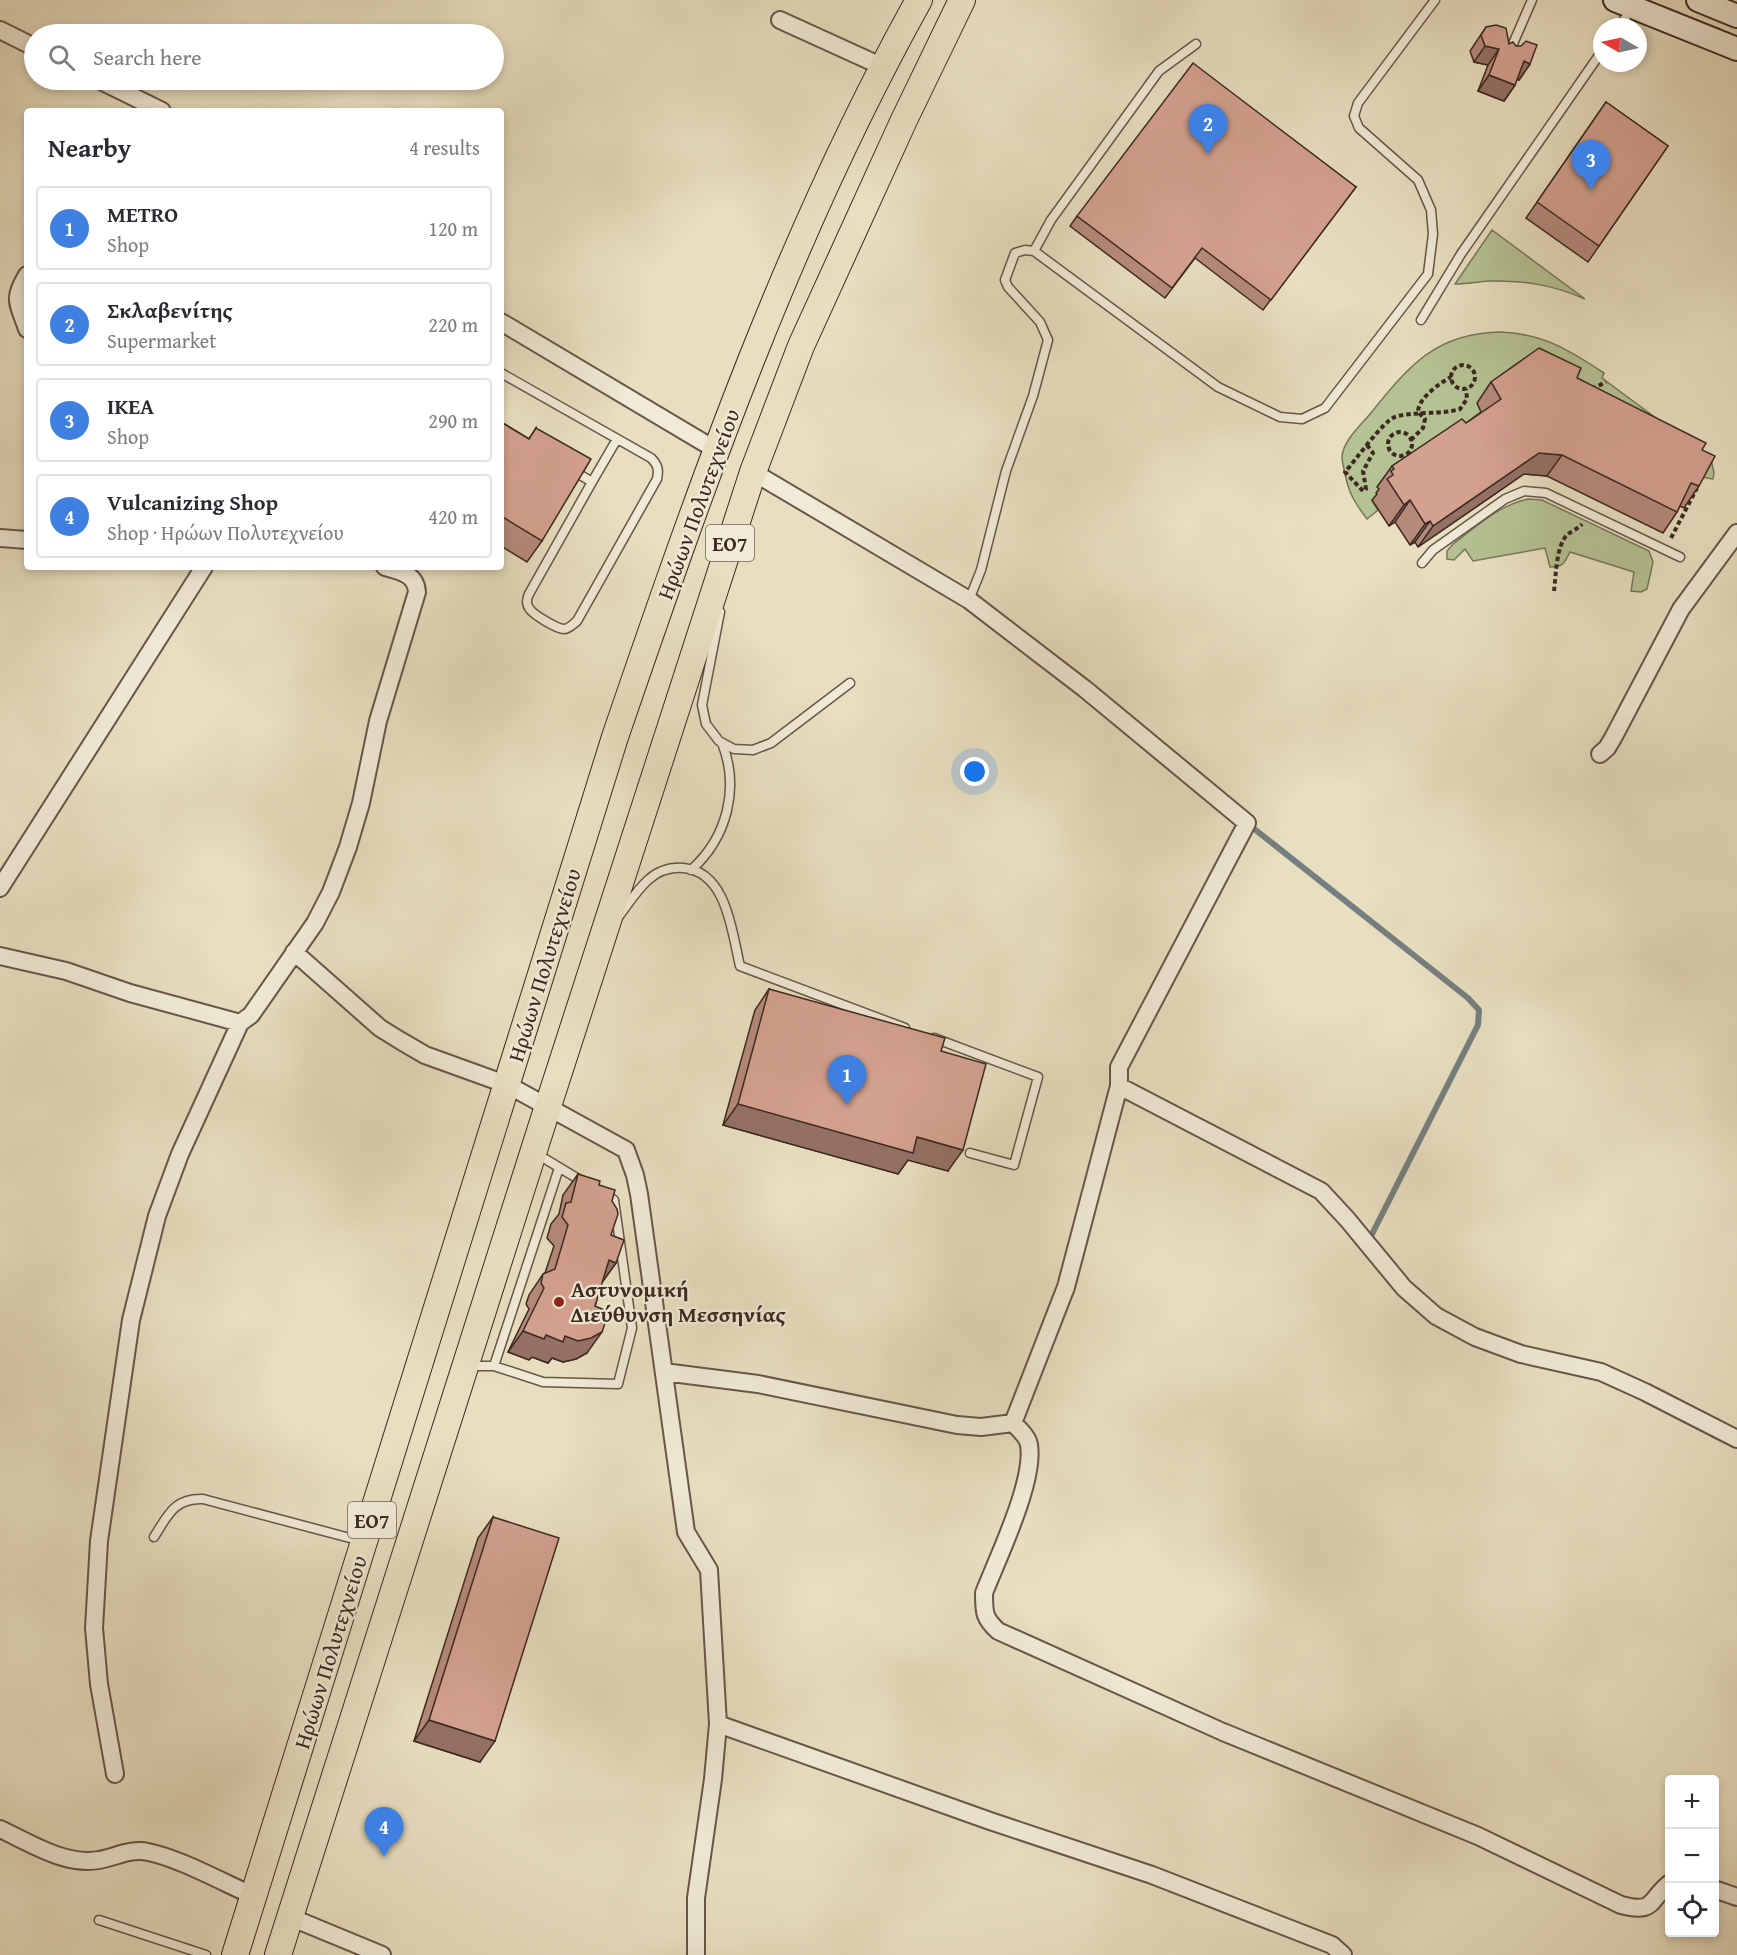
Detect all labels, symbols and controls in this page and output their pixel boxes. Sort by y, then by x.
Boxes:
north arrow [1593,18,1647,72]
search box [24,24,504,90]
icon: search [45,41,78,74]
text: Search here [93,41,202,73]
pin: 2 [1188,104,1228,154]
text: Nearby [48,128,131,167]
text: 4 results [409,133,480,162]
pin: 3 [1572,140,1610,190]
text: METRO [107,198,178,230]
text: 1 [64,214,75,243]
text: 120 m [428,214,478,243]
text: Shop [107,230,149,259]
text: Σκλαβενίτης [107,294,233,326]
text: 2 [64,310,75,339]
text: 220 m [428,310,478,339]
text: Supermarket [107,326,216,355]
text: IKEA [107,390,154,422]
street label: Ηρώων Πολυτεχνείου [649,404,747,604]
text: 3 [64,406,75,435]
text: 290 m [428,406,478,435]
text: Shop [107,422,149,451]
text: Vulcanizing Shop [107,486,278,518]
text: 4 [64,502,75,531]
text: 420 m [428,502,478,531]
text: Shop · Ηρώων Πολυτεχνείου [107,518,344,547]
road number: ΕΟ7 [706,525,754,561]
your location [960,757,989,786]
street label: Ηρώων Πολυτεχνείου [499,864,589,1066]
pin: 1 [828,1056,866,1105]
place label: Αστυνομική Διεύθυνση Μεσσηνίας [570,1273,787,1330]
marker: Αστυνομική Διεύθυνση Μεσσηνίας [552,1295,566,1309]
road number: ΕΟ7 [348,1502,396,1538]
street label: Ηρώων Πολυτεχνείου [285,1551,375,1753]
map controls [1665,1775,1719,1937]
button: + [1665,1775,1719,1829]
pin: 4 [364,1808,404,1857]
button: − [1665,1829,1719,1883]
button: locate [1665,1883,1719,1937]

